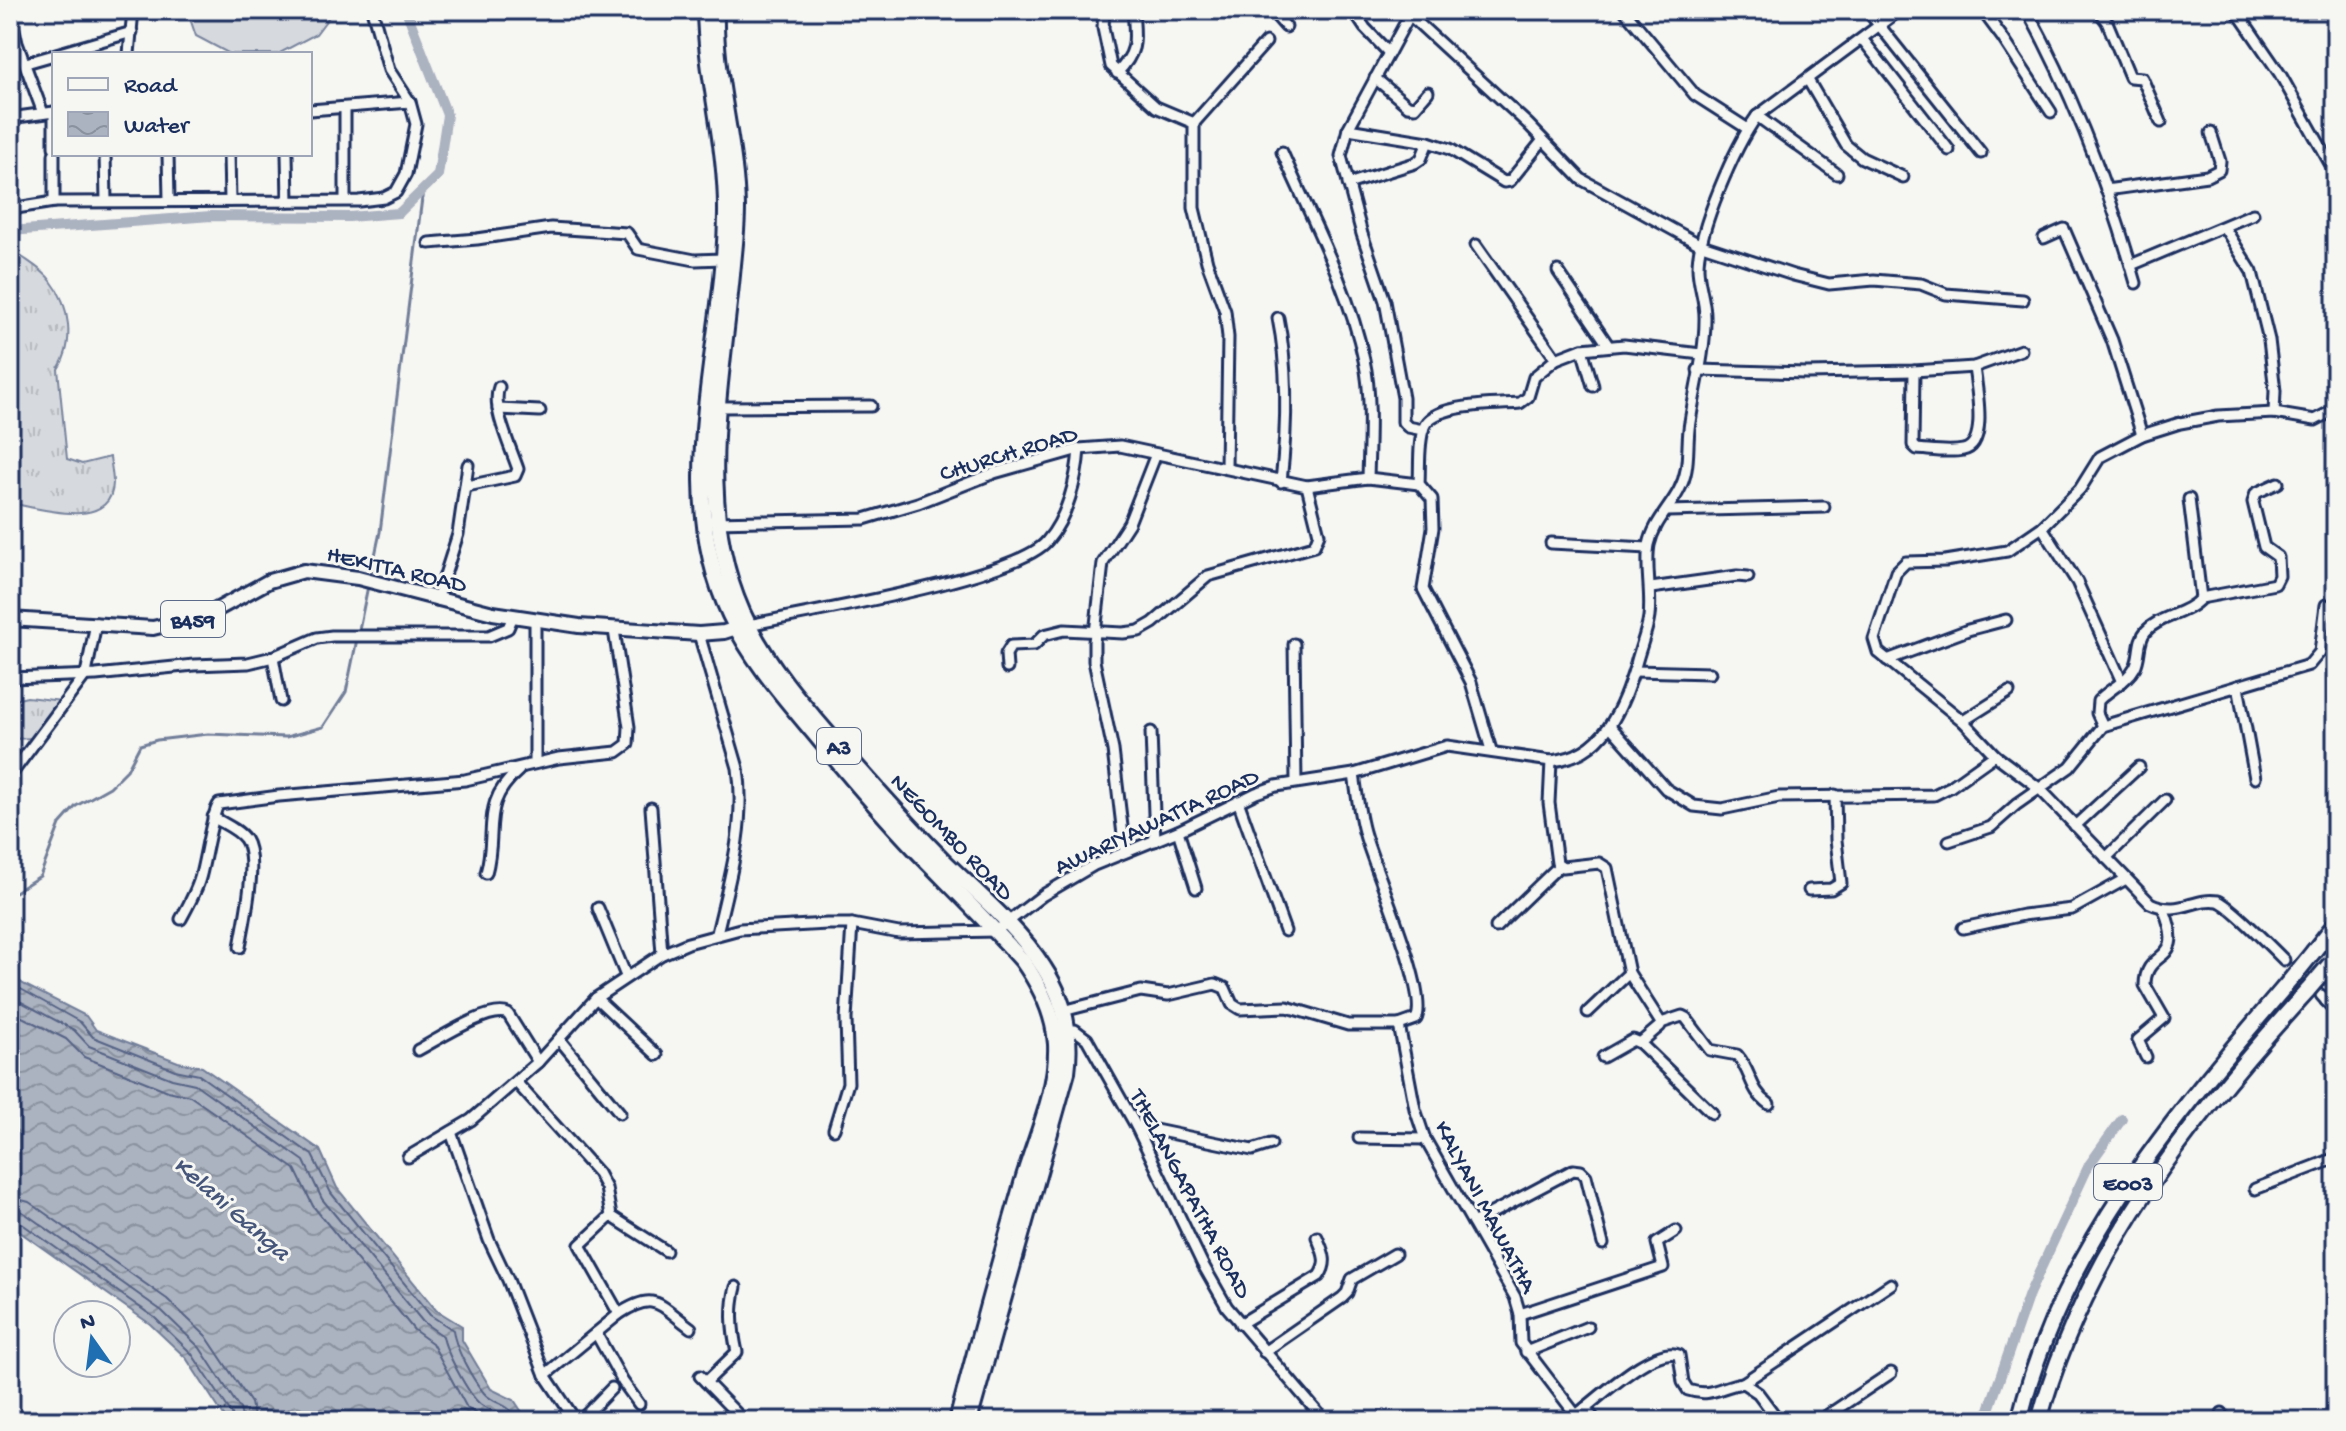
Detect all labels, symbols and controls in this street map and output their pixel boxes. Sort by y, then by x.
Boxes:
legend [52,52,312,156]
text: Road [124,73,178,102]
text: Water [124,113,191,142]
street label: CHURCH ROAD [937,421,1082,490]
street label: HEKITTA ROAD [323,541,469,602]
road number: B459 [161,601,225,637]
road number: A3 [817,728,861,764]
street label: AWARIYAWATTA ROAD [1051,763,1265,883]
street label: NEGOMBO ROAD [882,769,1019,908]
street label: THELANGAPATHA ROAD [1121,1083,1257,1305]
street label: KALYANI MAWATHA [1426,1117,1542,1300]
water label: Kelani Ganga [165,1151,296,1271]
road number: E003 [2094,1164,2162,1200]
north arrow [52,1299,132,1379]
text: N [78,1309,98,1338]

